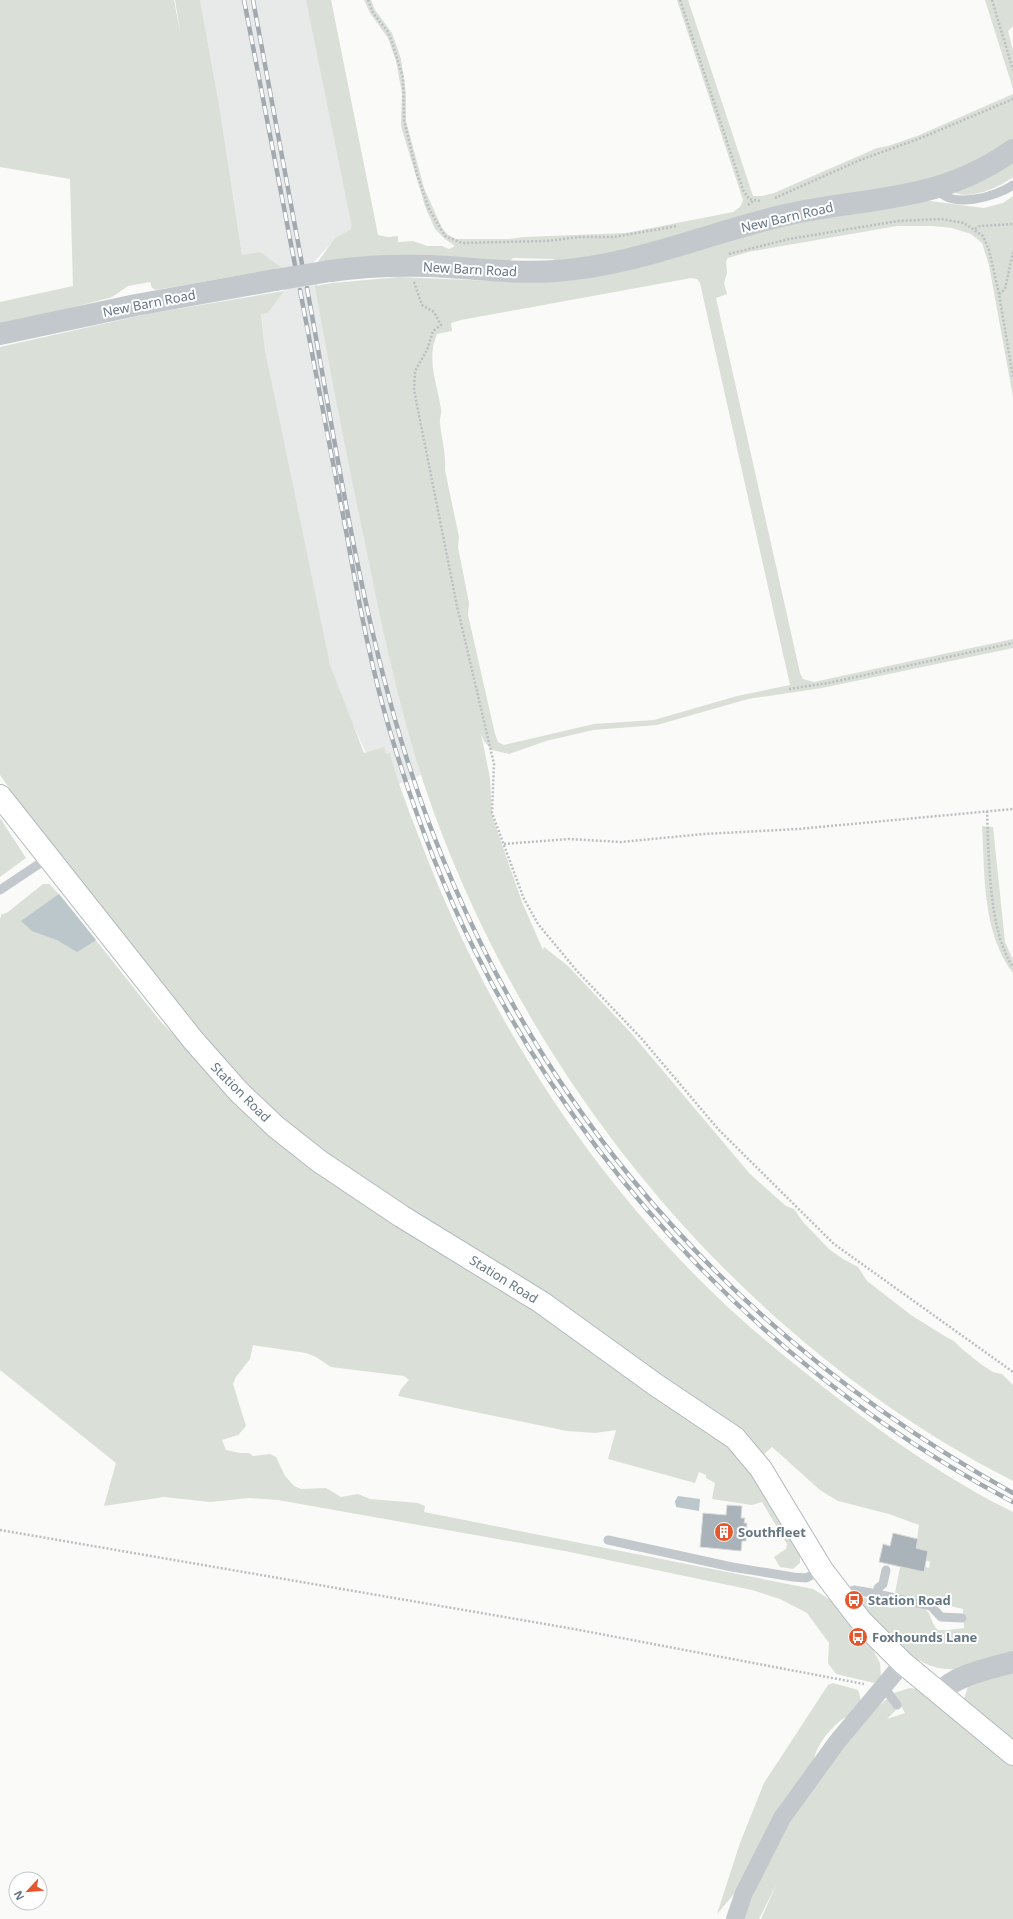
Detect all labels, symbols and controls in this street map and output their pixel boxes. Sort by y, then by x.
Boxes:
street label: New Barn Road [739,198,835,236]
street label: New Barn Road [422,258,518,280]
street label: New Barn Road [101,285,197,321]
street label: Station Road [207,1058,275,1126]
street label: Station Road [466,1251,542,1307]
building icon: Southfleet [713,1521,735,1543]
place label: Southfleet [738,1523,806,1541]
bus stop icon: Station Road [843,1589,865,1611]
place label: Station Road [868,1591,951,1609]
bus stop icon: Foxhounds Lane [847,1626,869,1648]
place label: Foxhounds Lane [872,1628,978,1646]
north arrow [8,1871,48,1911]
text: N [10,1888,27,1903]

